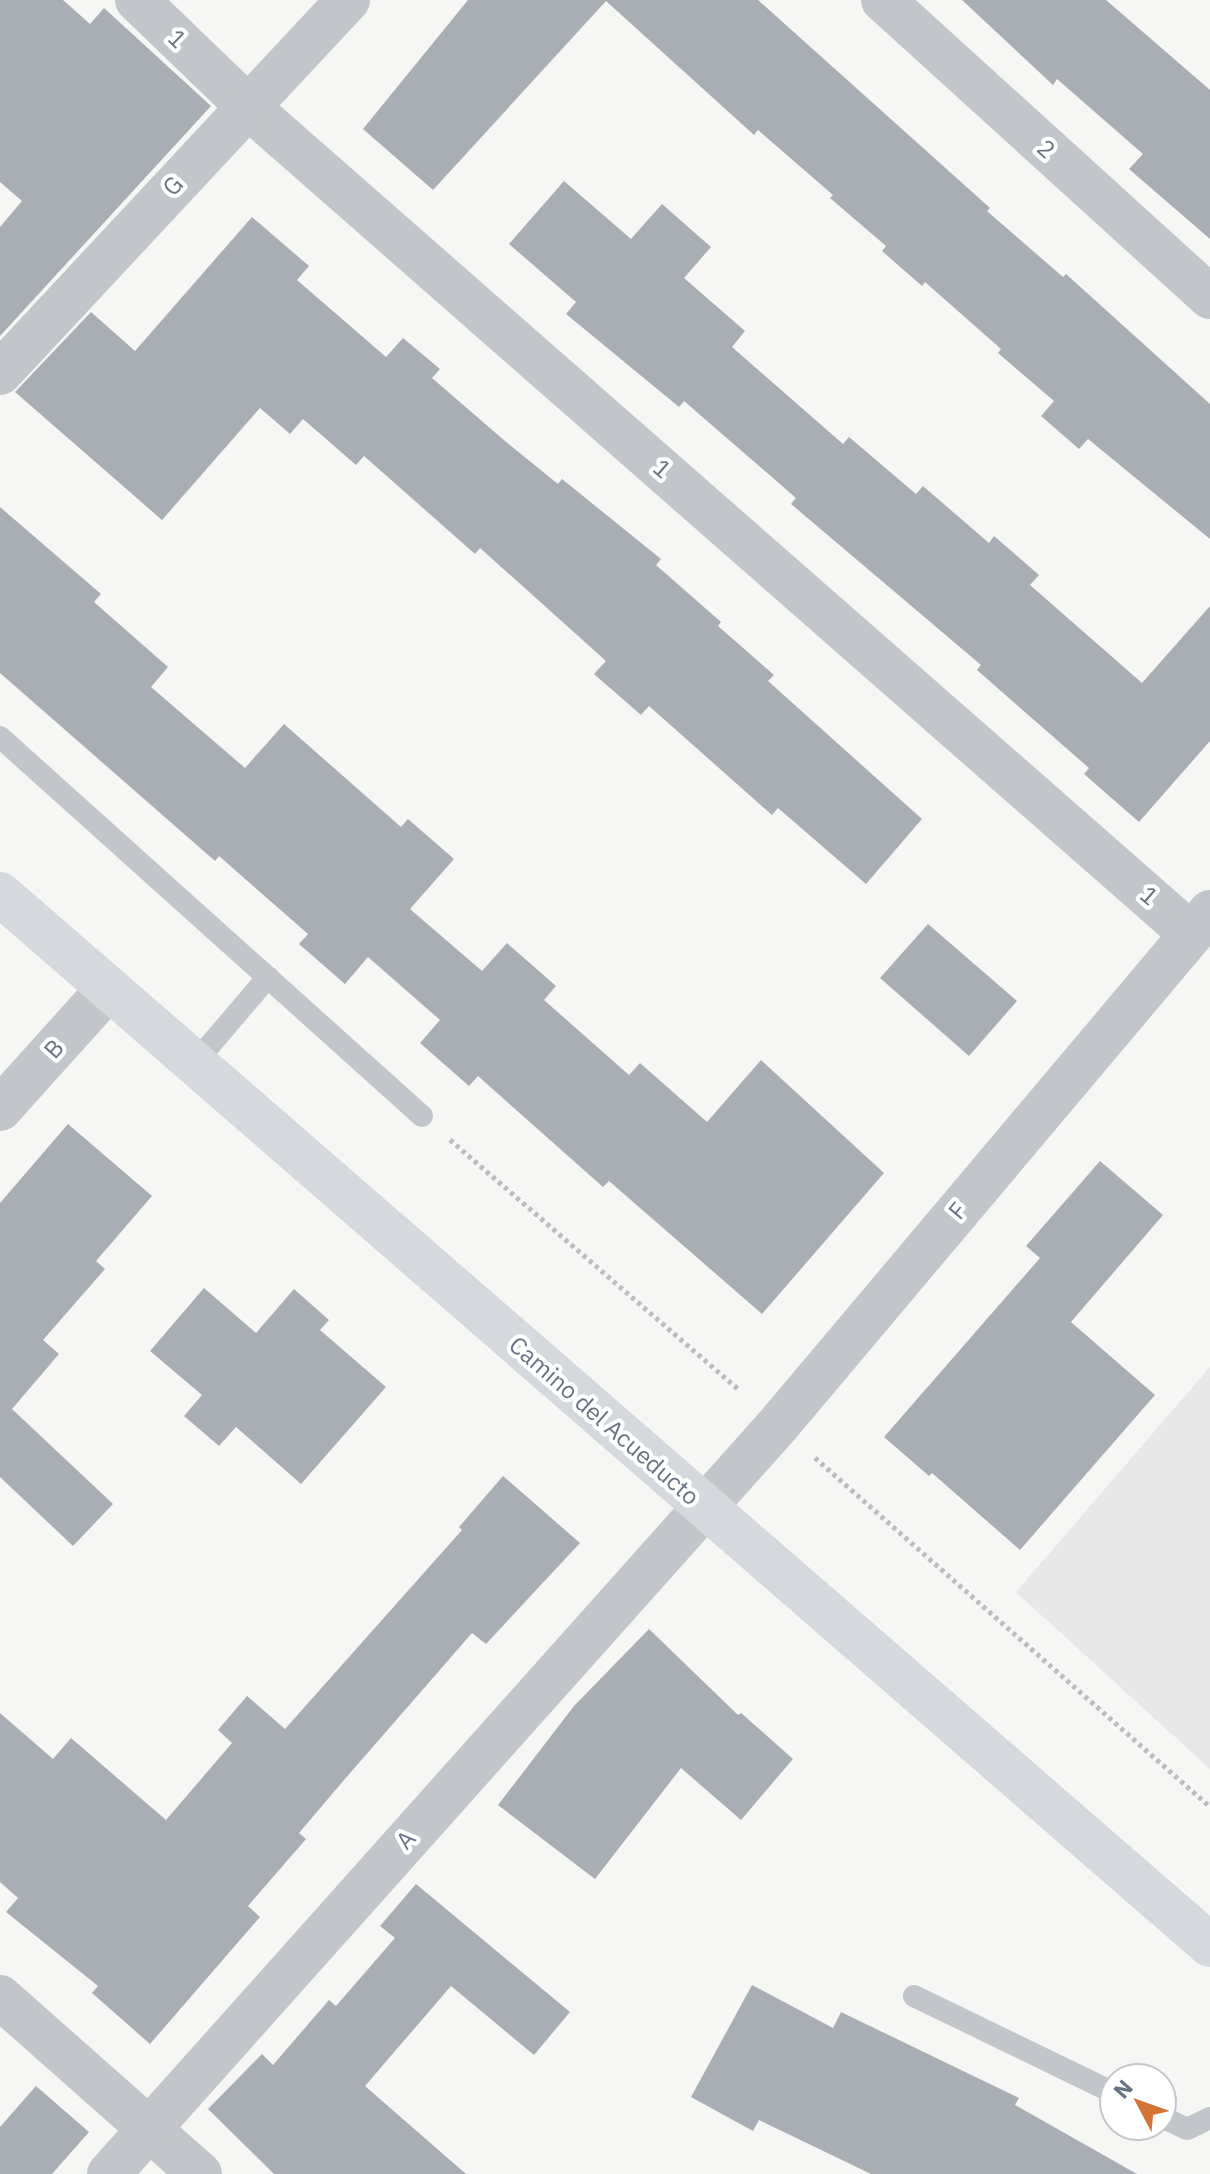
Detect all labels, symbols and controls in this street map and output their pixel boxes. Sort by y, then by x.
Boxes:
street label: 1 [161,22,194,55]
street label: 2 [1031,132,1063,165]
street label: G [155,168,190,202]
street label: 1 [647,451,679,485]
street label: 1 [1134,878,1166,912]
street label: B [36,1032,70,1065]
street label: F [941,1195,974,1226]
street label: Camino del Acueducto [503,1329,707,1512]
street label: A [388,1823,422,1856]
north arrow [1098,2062,1178,2142]
text: N [1106,2073,1139,2104]

